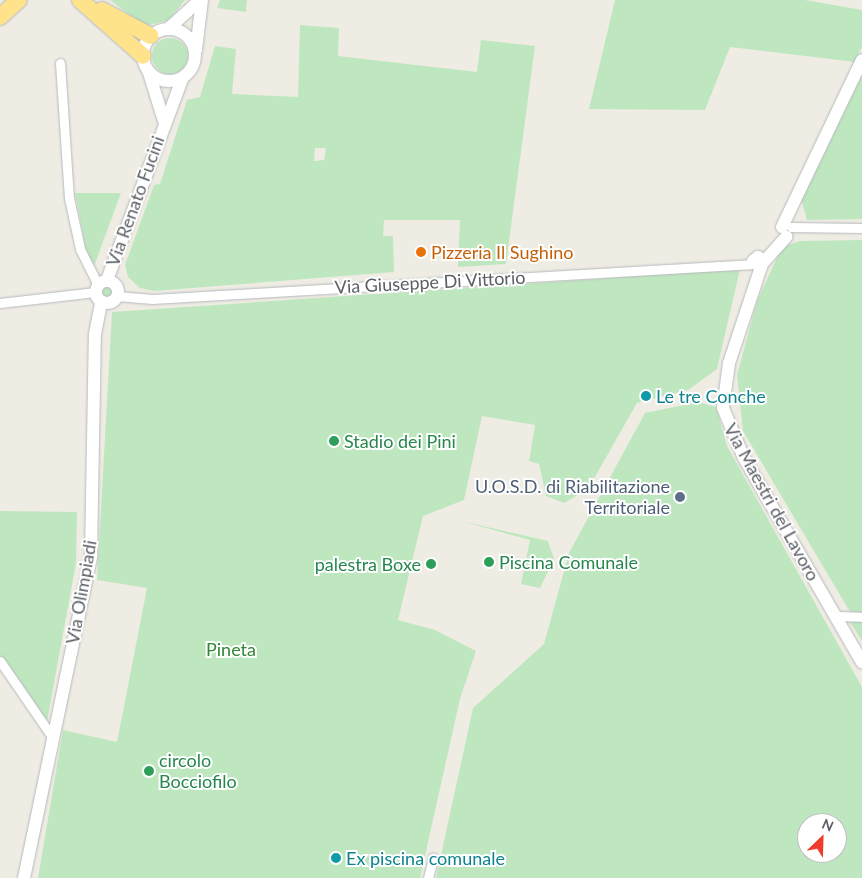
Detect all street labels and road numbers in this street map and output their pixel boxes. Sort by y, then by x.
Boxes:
street label: Via Renato Fucini [101,133,169,269]
street label: Via Giuseppe Di Vittorio [334,266,526,298]
street label: Via Maestri del Lavoro [720,419,824,585]
street label: Via Olimpiadi [61,538,101,646]

